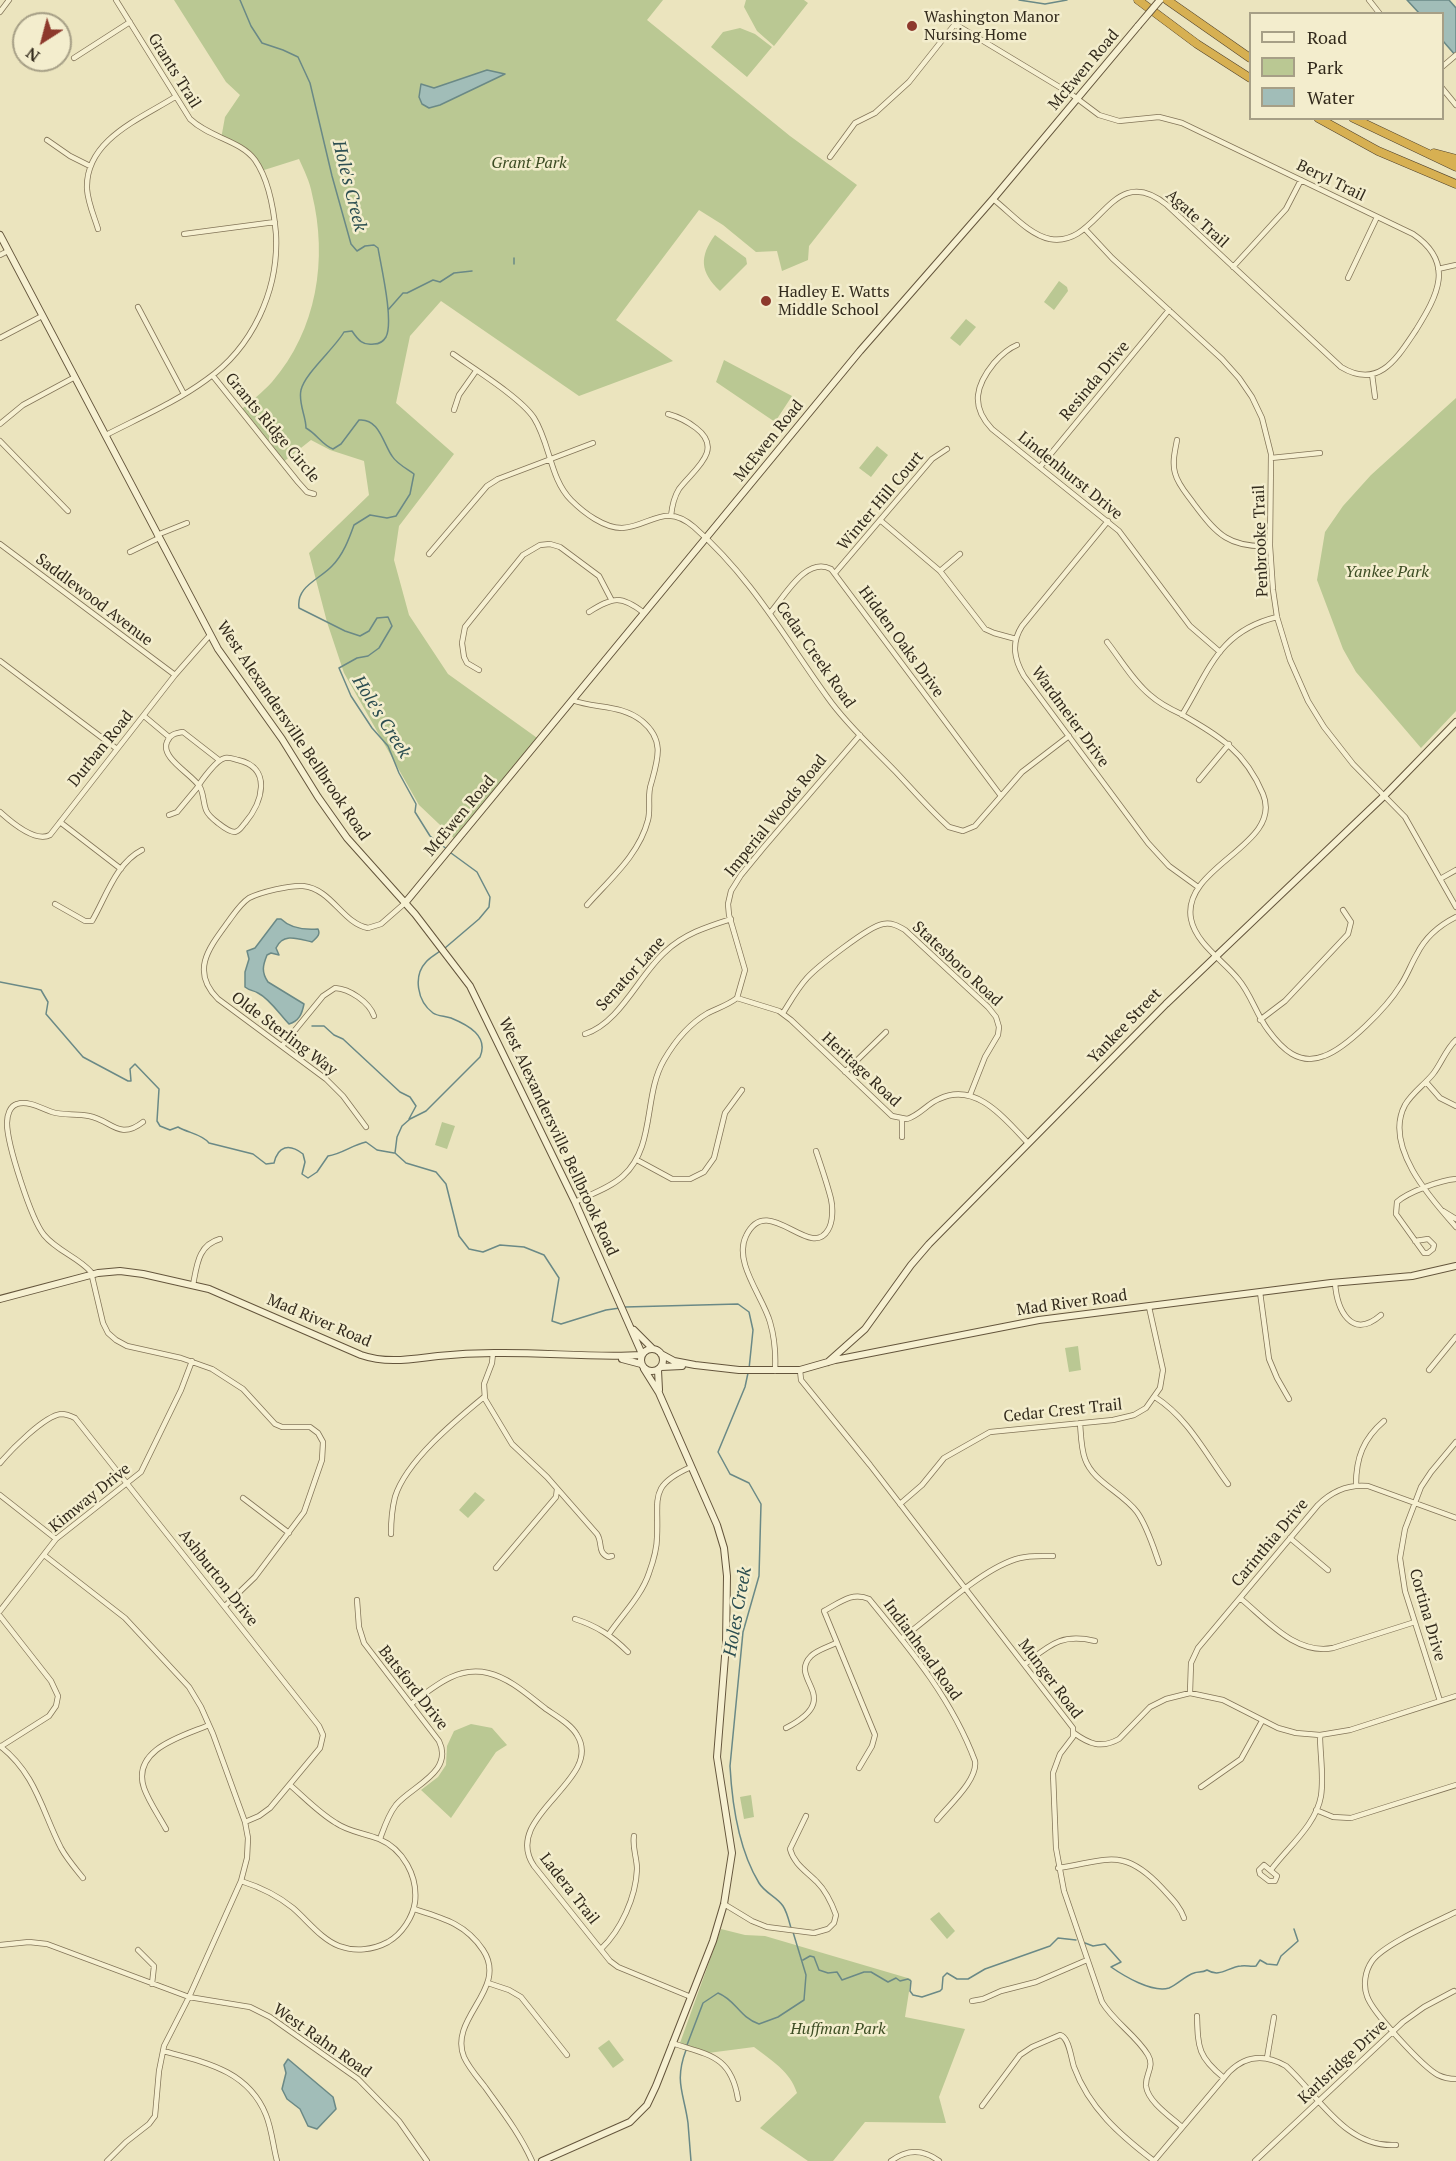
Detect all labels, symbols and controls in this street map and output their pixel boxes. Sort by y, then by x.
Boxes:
place label: Washington Manor Nursing Home [924,7,1060,45]
north arrow [12,12,72,72]
legend [1249,12,1444,120]
marker: Washington Manor Nursing Home [905,19,919,33]
text: Road [1307,25,1347,49]
street label: McEwen Road [1045,26,1123,114]
street label: Grants Trail [143,30,205,112]
text: N [21,42,44,67]
text: Park [1307,55,1343,79]
text: Water [1307,85,1354,109]
water label: Hole's Creek [327,138,371,234]
park label: Grant Park [491,153,567,173]
street label: Beryl Trail [1293,156,1369,206]
street label: Agate Trail [1162,186,1232,252]
place label: Hadley E. Watts Middle School [778,282,890,320]
marker: Hadley E. Watts Middle School [759,294,773,308]
street label: Resinda Drive [1056,337,1134,425]
street label: Grants Ridge Circle [221,369,323,487]
street label: McEwen Road [730,396,808,486]
street label: Lindenhurst Drive [1014,428,1126,524]
street label: Winter Hill Court [834,448,928,554]
street label: Penbrooke Trail [1249,484,1273,598]
street label: Saddlewood Avenue [32,550,156,650]
park label: Yankee Park [1345,562,1429,582]
street label: Hidden Oaks Drive [854,583,948,701]
street label: Cedar Creek Road [771,598,859,712]
street label: West Alexandersville Bellbrook Road [212,618,374,844]
street label: Wardmeier Drive [1027,663,1113,771]
water label: Hole's Creek [347,672,415,762]
street label: Durban Road [64,707,138,791]
street label: Imperial Woods Road [721,751,831,881]
street label: McEwen Road [421,772,499,860]
street label: Statesboro Road [908,918,1006,1010]
street label: Senator Lane [593,933,669,1015]
street label: Yankee Street [1084,984,1166,1068]
street label: Olde Sterling Way [227,988,341,1080]
street label: West Alexandersville Bellbrook Road [494,1015,622,1259]
street label: Heritage Road [818,1029,904,1111]
street label: Mad River Road [1016,1286,1128,1320]
street label: Mad River Road [264,1290,374,1352]
street label: Cedar Crest Trail [1003,1395,1123,1427]
street label: Kimway Drive [46,1459,134,1537]
street label: Carinthia Drive [1228,1495,1312,1591]
street label: Ashburton Drive [174,1526,262,1630]
water label: Holes Creek [720,1566,756,1658]
street label: Cortina Drive [1405,1567,1449,1663]
street label: Indianhead Road [879,1596,965,1704]
street label: Munger Road [1014,1635,1086,1723]
street label: Batsford Drive [374,1642,452,1734]
street label: Ladera Trail [535,1850,603,1928]
street label: West Rahn Road [269,2000,375,2082]
street label: Karlsridge Drive [1295,2016,1391,2108]
park label: Huffman Park [790,2019,886,2039]

